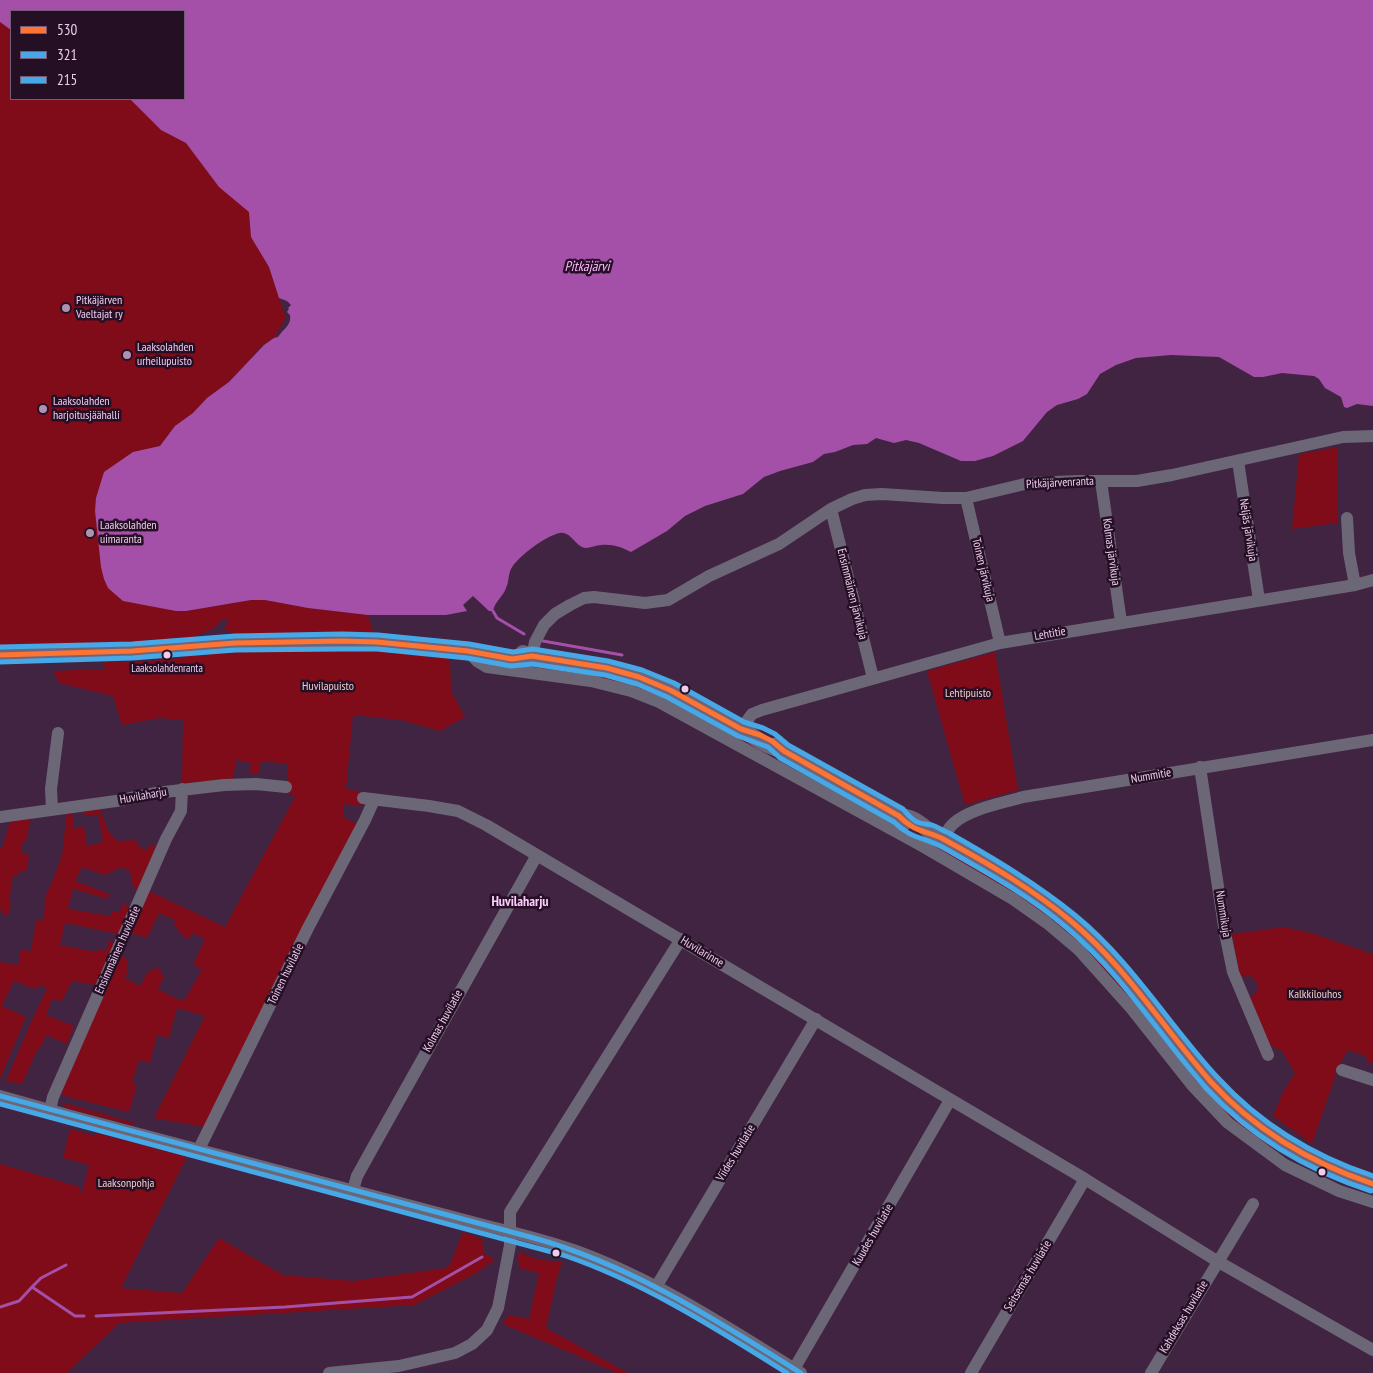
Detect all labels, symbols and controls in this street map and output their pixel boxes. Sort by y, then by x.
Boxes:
legend [10,10,185,100]
text: 530 [57,20,77,39]
text: 321 [57,45,77,64]
text: 215 [57,70,77,89]
water label: Pitkäjärvi [564,259,610,275]
place label: Pitkäjärven Vaeltajat ry [76,294,123,322]
marker: Pitkäjärven Vaeltajat ry [60,302,72,314]
place label: Laaksolahden urheilupuisto [137,341,194,369]
marker: Laaksolahden urheilupuisto [121,349,133,361]
place label: Laaksolahden harjoitusjäähalli [53,395,120,423]
marker: Laaksolahden harjoitusjäähalli [37,403,49,415]
street label: Pitkäjärvenranta [1026,474,1094,492]
street label: Neljäs järvikuja [1236,498,1260,562]
street label: Kolmas järvikuja [1099,517,1123,587]
place label: Laaksolahden uimaranta [100,519,157,547]
marker: Laaksolahden uimaranta [84,527,96,539]
street label: Toinen järvikuja [969,537,997,603]
street label: Ensimmäinen järvikuja [834,547,870,641]
street label: Lehtitie [1033,624,1067,644]
marker: Laaksolahdenranta [162,650,172,660]
place label: Laaksolahdenranta [131,662,203,676]
park label: Huvilapuisto [302,680,354,694]
unlabelled marker [680,684,690,694]
park label: Lehtipuisto [945,687,991,701]
street label: Nummitie [1130,765,1172,787]
street label: Huvilaharju [118,785,168,807]
street label: Nummikuja [1212,890,1234,938]
district label: Huvilaharju [491,894,549,910]
street label: Ensimmäinen huvilatie [92,904,144,996]
street label: Huvilarinne [678,933,726,971]
street label: Toinen huvilatie [265,941,307,1007]
street label: Kolmas huvilatie [420,987,466,1055]
park label: Kalkkilouhos [1289,988,1341,1002]
street label: Viides huvilatie [713,1122,759,1184]
unlabelled marker [1317,1167,1327,1177]
park label: Laaksonpohja [98,1177,154,1191]
street label: Kuudes huvilatie [850,1202,896,1268]
street label: Seitsemäs huvilatie [1001,1238,1055,1314]
unlabelled marker [551,1248,561,1258]
street label: Kahdeksas huvilatie [1157,1278,1211,1356]

